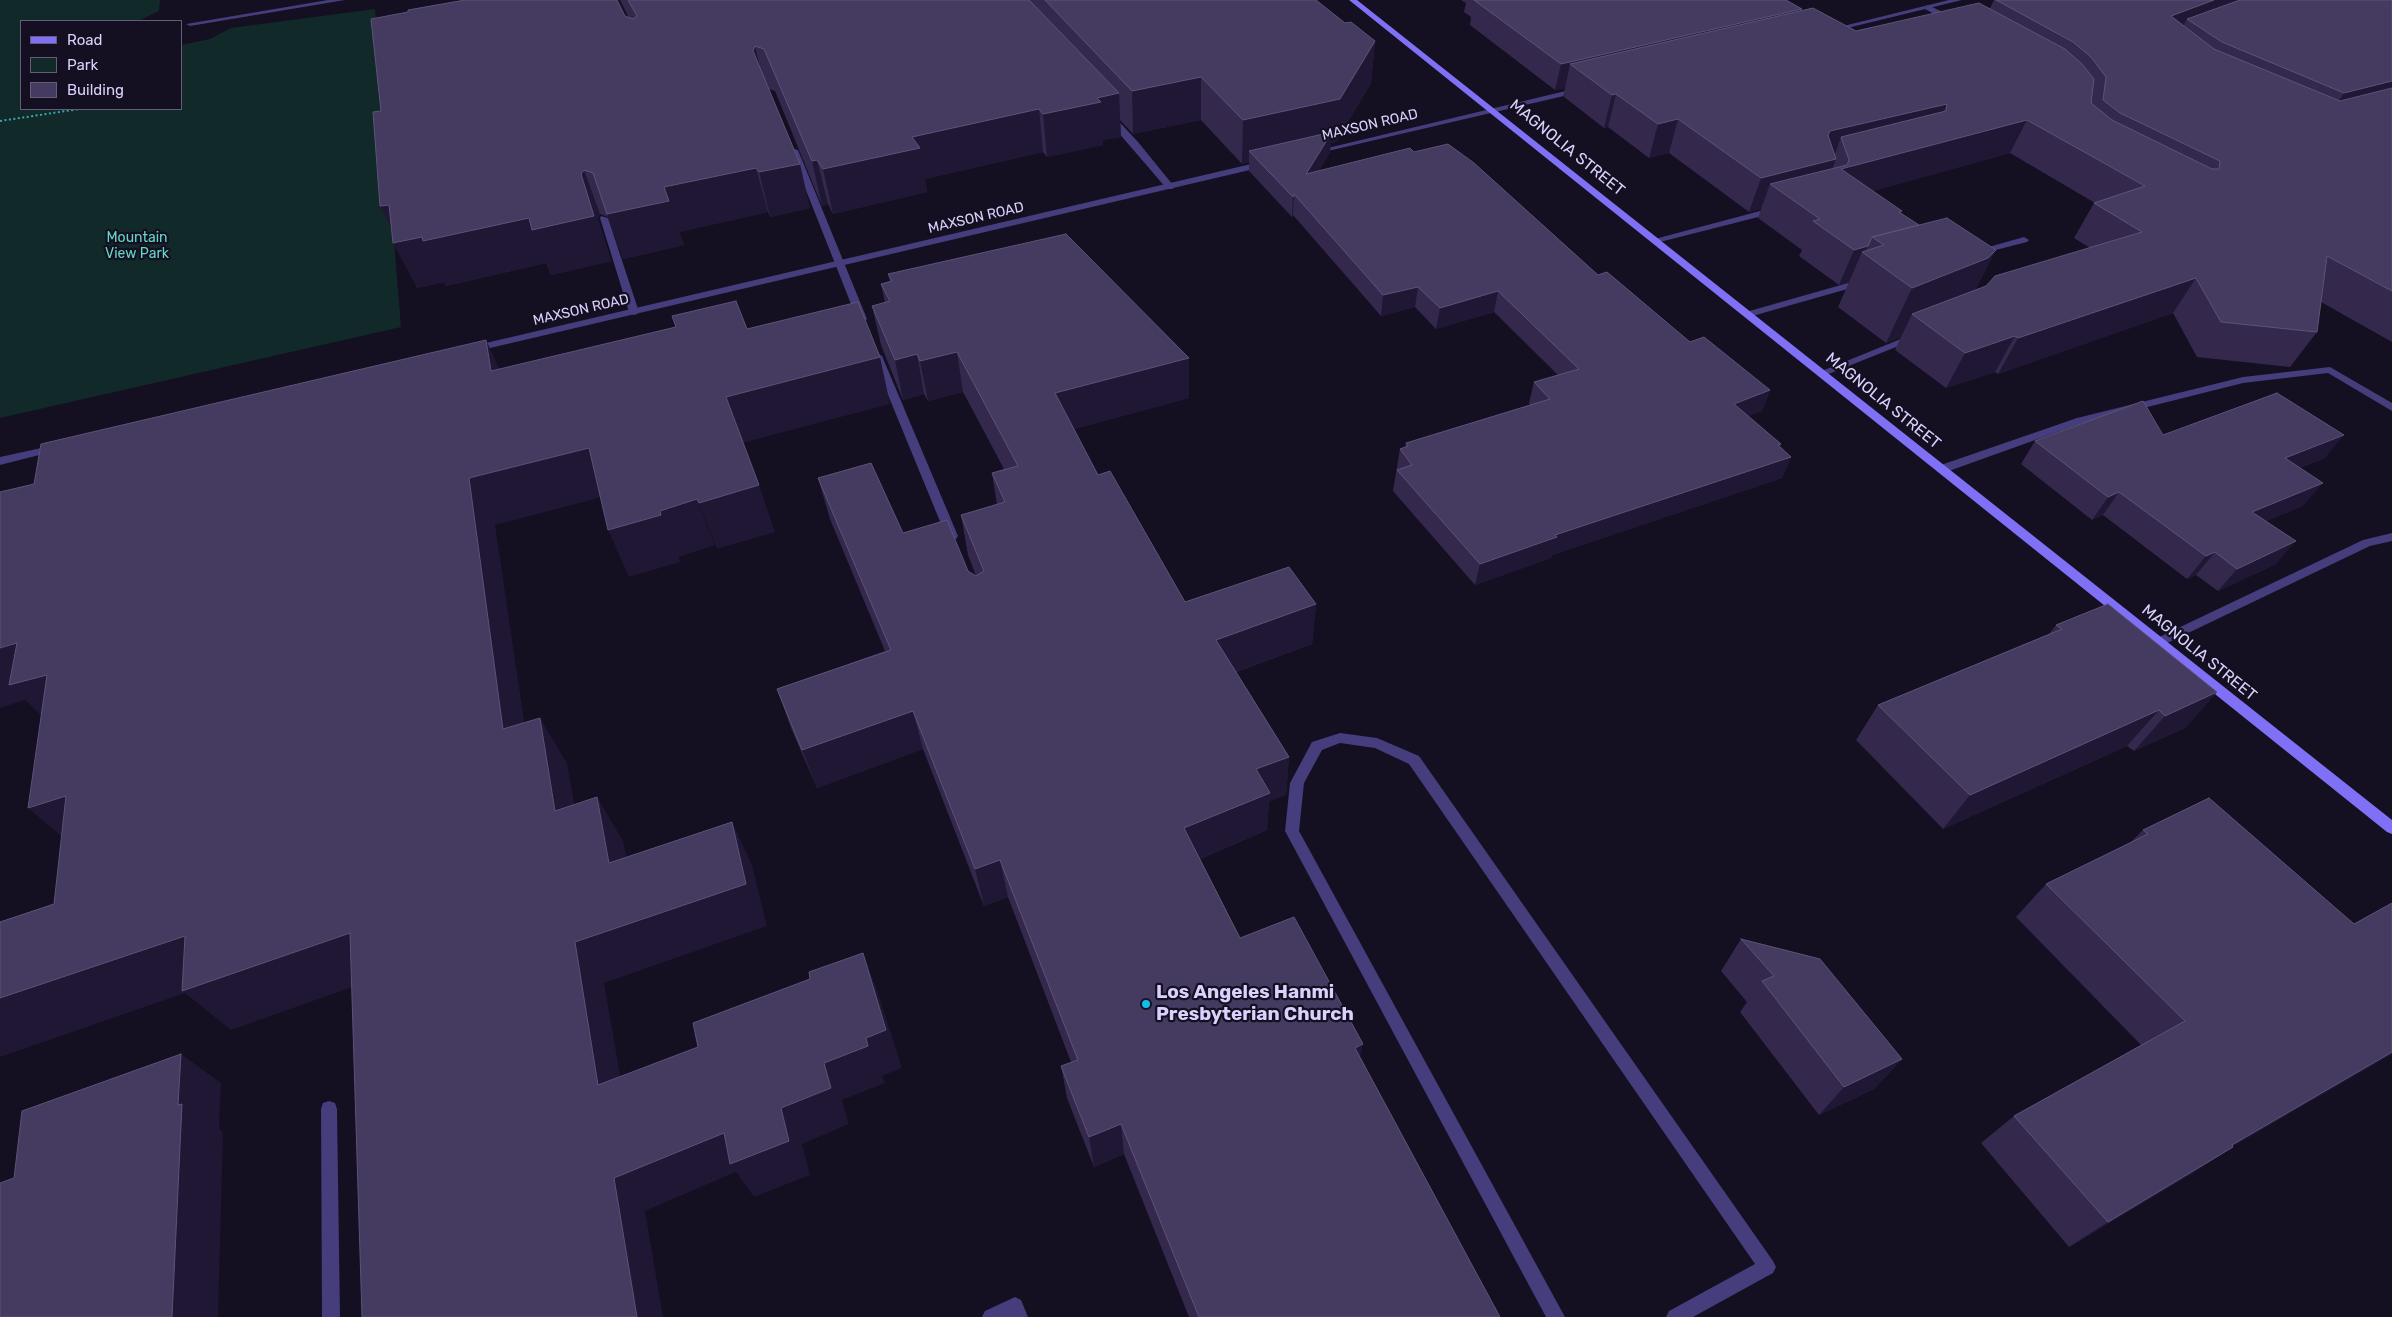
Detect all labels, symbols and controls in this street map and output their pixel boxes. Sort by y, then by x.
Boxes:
legend [20,20,182,110]
text: Road [67,31,103,49]
text: Park [67,56,98,74]
text: Building [67,81,124,99]
street label: MAGNOLIA STREET [1506,96,1628,200]
street label: MAXSON ROAD [1320,106,1420,144]
street label: MAXSON ROAD [926,199,1026,237]
park label: Mountain View Park [105,230,169,262]
street label: MAXSON ROAD [531,291,631,329]
street label: MAGNOLIA STREET [1822,349,1944,453]
street label: MAGNOLIA STREET [2138,601,2260,705]
place label: Los Angeles Hanmi Presbyterian Church [1156,982,1354,1026]
marker: Los Angeles Hanmi Presbyterian Church [1140,998,1152,1010]

